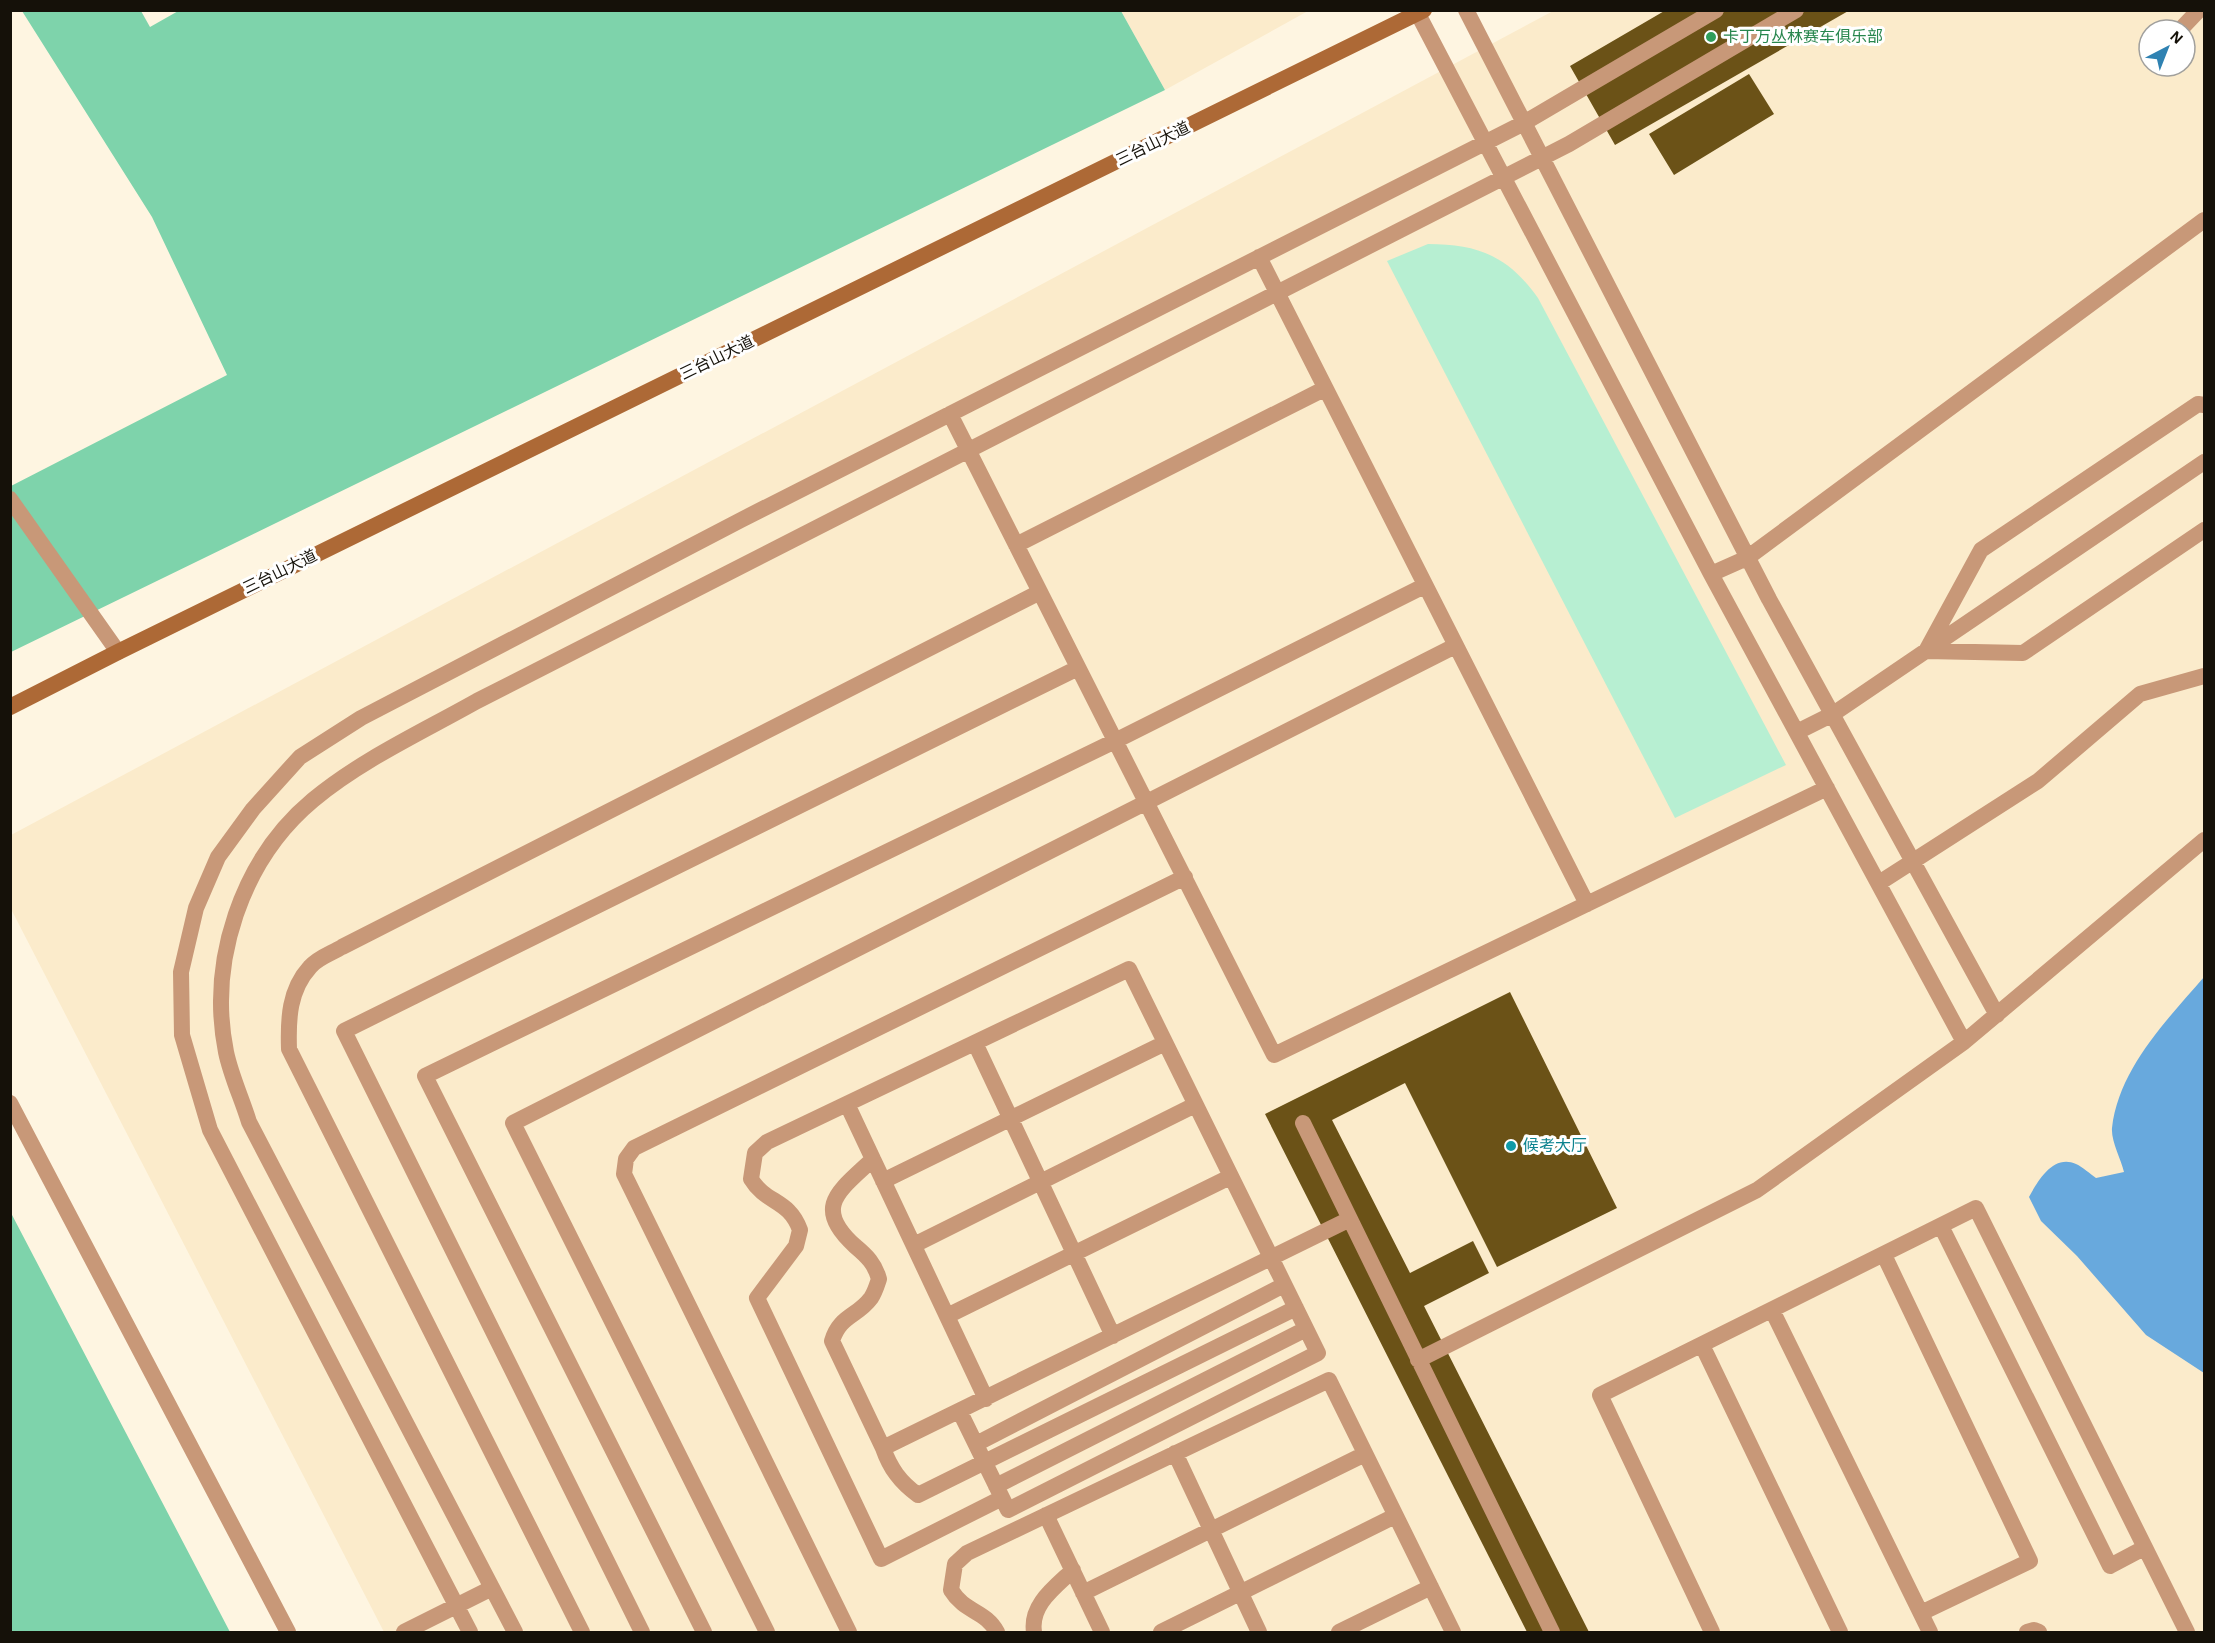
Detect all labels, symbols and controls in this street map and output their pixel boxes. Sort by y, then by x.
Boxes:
north arrow [2137,18,2197,78]
place label: 卡丁万丛林赛车俱乐部 [1723,28,1883,45]
text: N [2167,28,2186,47]
marker: 卡丁万丛林赛车俱乐部 [1704,30,1718,44]
street label: 三台山大道 [1113,118,1192,169]
street label: 三台山大道 [677,332,756,383]
street label: 三台山大道 [240,546,319,597]
place label: 候考大厅 [1523,1137,1587,1154]
marker: 候考大厅 [1504,1139,1518,1153]

